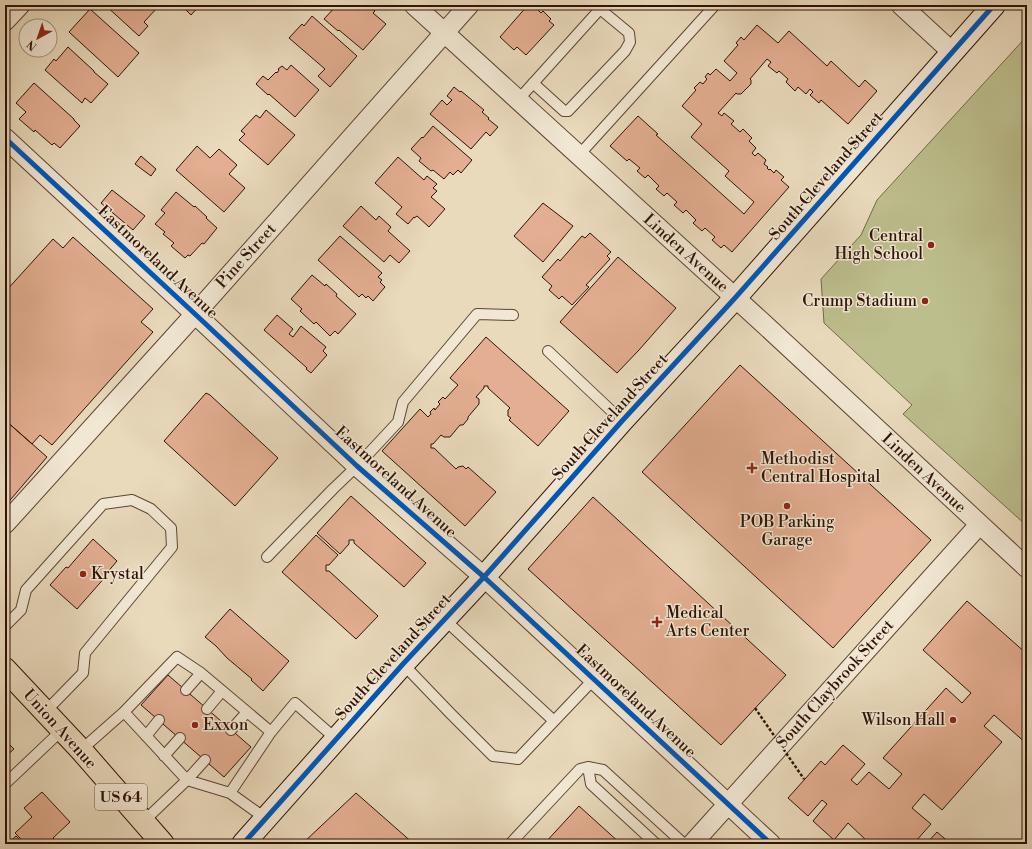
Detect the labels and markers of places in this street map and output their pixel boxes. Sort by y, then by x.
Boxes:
place label: Central High School [834,226,923,264]
marker: Central High School [926,240,936,250]
place label: Crump Stadium [802,291,917,311]
marker: Crump Stadium [920,296,930,306]
place label: Methodist Central Hospital [761,449,880,487]
marker: Methodist Central Hospital [746,462,758,474]
marker: POB Parking Garage [782,501,792,511]
place label: POB Parking Garage [740,512,835,550]
place label: Krystal [91,564,144,584]
marker: Krystal [78,569,88,579]
place label: Medical Arts Center [665,603,750,641]
marker: Medical Arts Center [651,616,663,628]
place label: Wilson Hall [861,710,945,730]
place label: Exxon [203,715,249,735]
marker: Wilson Hall [948,715,958,725]
marker: Exxon [190,720,200,730]

